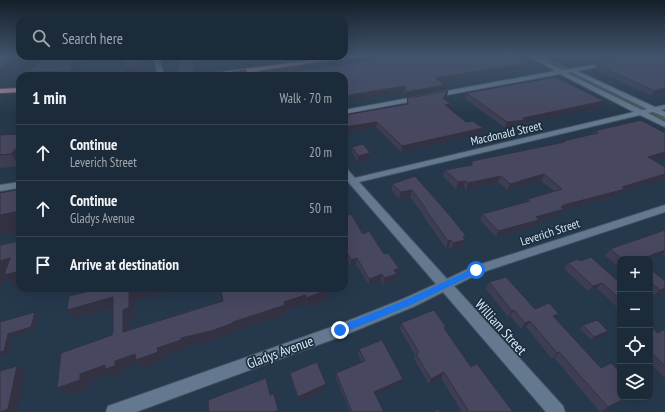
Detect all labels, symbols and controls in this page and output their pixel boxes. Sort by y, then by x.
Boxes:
search box [16,16,348,60]
icon: search [30,27,52,49]
text: Search here [62,29,123,48]
text: 1 min [32,87,66,109]
text: Walk · 70 m [280,90,332,107]
street label: Macdonald Street [469,117,544,148]
text: Continue [70,135,117,154]
icon: ahead [32,142,54,164]
text: 20 m [309,144,332,161]
text: Leverich Street [70,154,137,171]
text: Continue [70,191,117,210]
icon: ahead [32,198,54,220]
text: 50 m [309,200,332,217]
text: Gladys Avenue [70,210,135,227]
street label: Leverich Street [518,215,582,249]
icon: arrive [32,254,54,276]
text: Arrive at destination [70,255,179,274]
map controls [617,256,653,400]
button: + [617,256,653,292]
route start [467,261,485,279]
button: − [617,292,653,328]
street label: William Street [471,295,531,359]
route end [331,321,349,339]
button: locate [617,328,653,364]
street label: Gladys Avenue [244,332,316,372]
button: layers [617,364,653,400]

